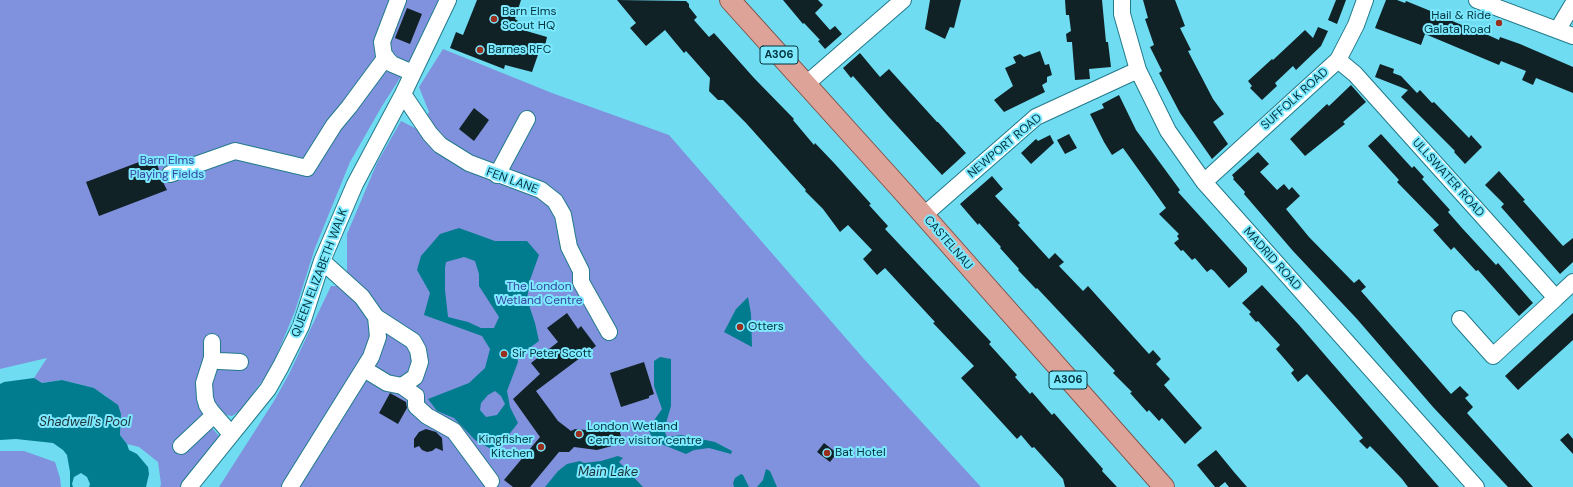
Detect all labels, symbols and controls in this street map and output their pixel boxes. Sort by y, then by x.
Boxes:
place label: Barn Elms Scout HQ [502,5,556,33]
place label: Hail & Ride Galata Road [1424,9,1491,37]
marker: Barn Elms Scout HQ [489,14,499,24]
marker: Hail & Ride Galata Road [1494,18,1504,28]
place label: Barnes RFC [488,43,551,57]
marker: Barnes RFC [475,45,485,55]
road number: A306 [760,46,798,64]
street label: SUFFOLK ROAD [1258,65,1332,133]
street label: NEWPORT ROAD [965,111,1045,181]
street label: ULLSWATER ROAD [1409,136,1487,220]
park label: Barn Elms Playing Fields [130,154,204,182]
street label: FEN LANE [484,165,540,197]
street label: QUEEN ELIZABETH WALK [289,207,351,339]
street label: CASTELNAU [921,213,975,273]
street label: MADRID ROAD [1240,225,1304,293]
park label: The London Wetland Centre [495,280,583,308]
place label: Otters [748,320,784,334]
marker: Otters [735,322,745,332]
place label: Sir Peter Scott [512,347,592,361]
marker: Sir Peter Scott [499,349,509,359]
road number: A306 [1049,371,1087,389]
water label: Shadwell's Pool [39,415,131,431]
place label: London Wetland Centre visitor centre [587,420,702,448]
marker: London Wetland Centre visitor centre [574,429,584,439]
place label: Kingfisher Kitchen [479,433,533,461]
marker: Kingfisher Kitchen [536,442,546,452]
place label: Bat Hotel [835,446,886,460]
marker: Bat Hotel [822,448,832,458]
water label: Main Lake [578,465,638,481]

